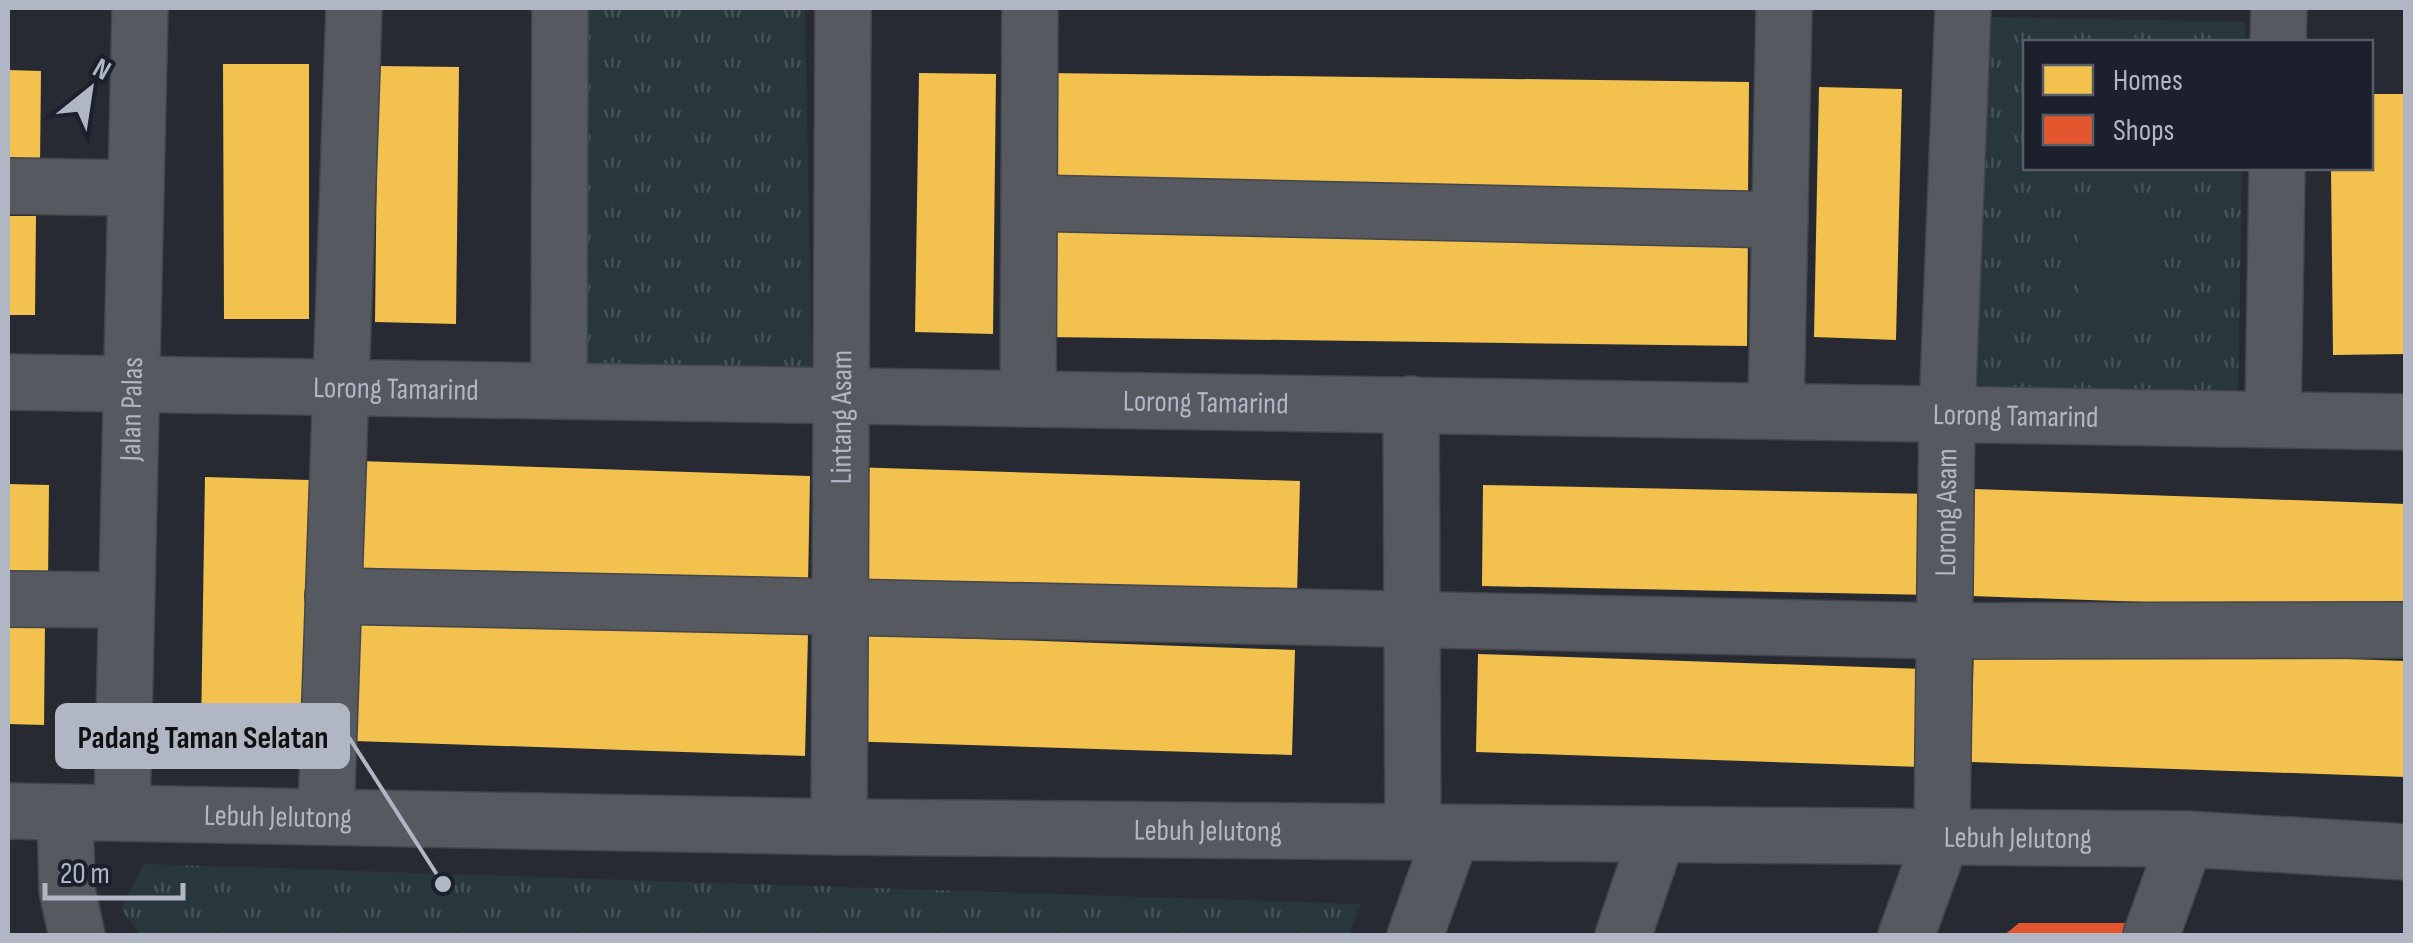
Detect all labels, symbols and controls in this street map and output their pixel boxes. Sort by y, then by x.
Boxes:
north arrow [40,40,140,140]
legend [2023,40,2373,170]
text: N [87,52,116,88]
text: Homes [2113,63,2183,99]
text: Shops [2113,113,2174,149]
street label: Lintang Asam [824,350,860,484]
street label: Jalan Palas [113,357,151,463]
street label: Lorong Tamarind [313,370,479,409]
street label: Lorong Tamarind [1123,384,1289,422]
street label: Lorong Tamarind [1933,397,2099,436]
street label: Lorong Asam [1928,448,1966,577]
callout: Padang Taman Selatan [57,705,348,767]
text: Padang Taman Selatan [77,719,329,758]
street label: Lebuh Jelutong [204,798,352,837]
street label: Lebuh Jelutong [1134,813,1282,850]
street label: Lebuh Jelutong [1944,820,2092,857]
scale bar [45,838,182,900]
text: 20 m [60,856,110,892]

